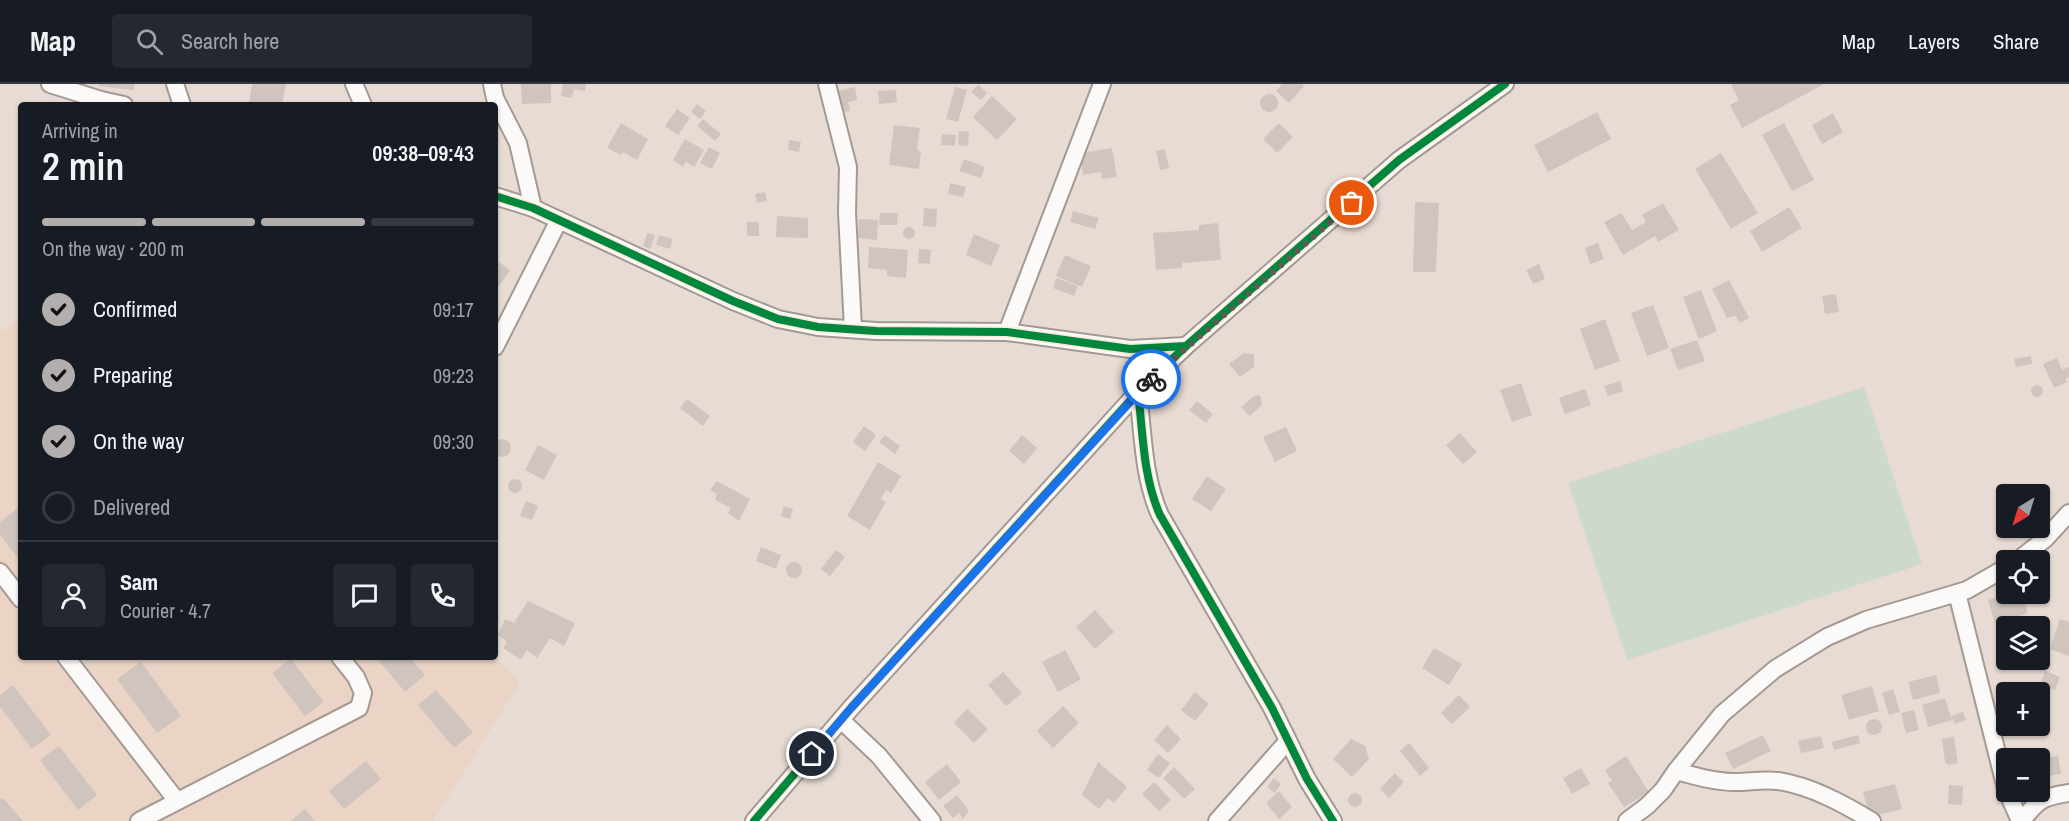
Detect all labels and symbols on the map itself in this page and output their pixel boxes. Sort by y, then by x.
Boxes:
pin [1326,177,1377,228]
courier [1121,349,1181,409]
north arrow [1996,484,2050,538]
pin [786,728,837,779]

